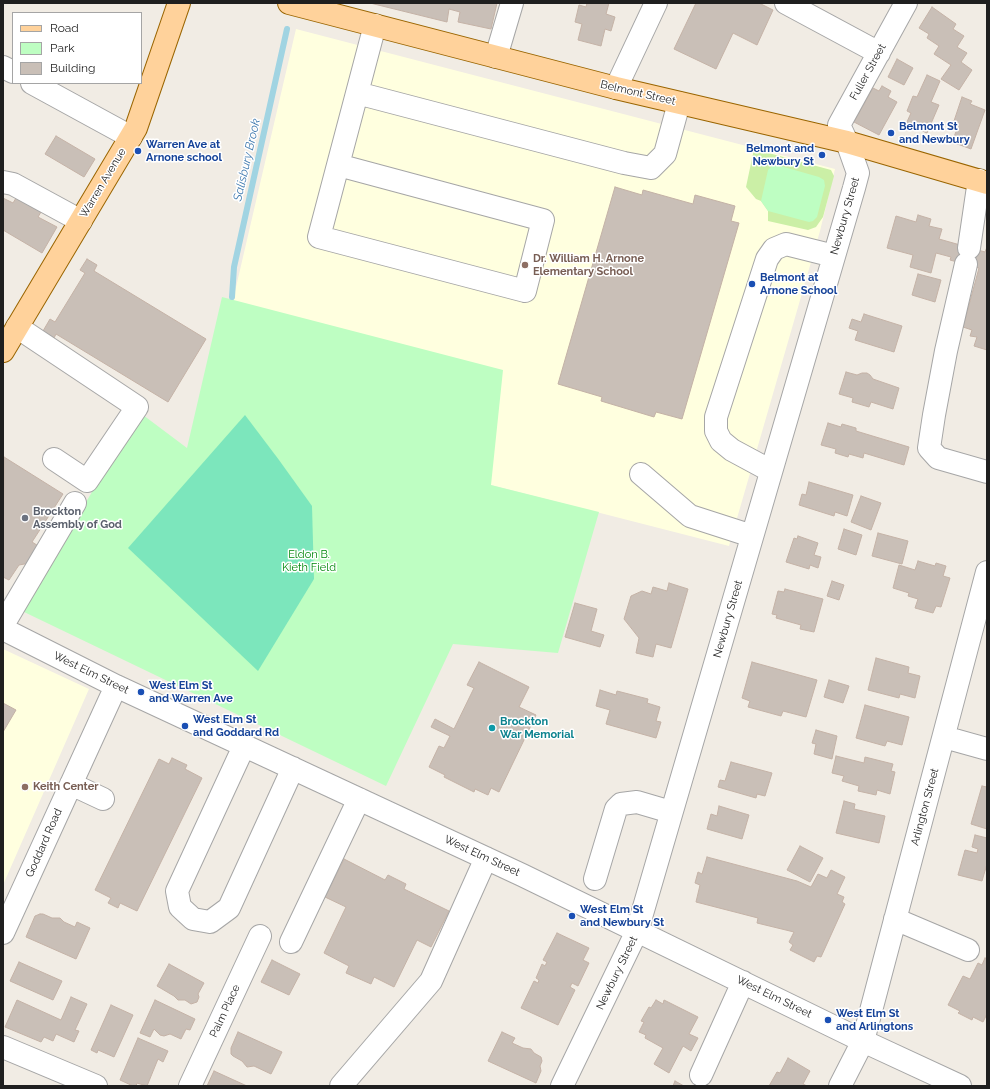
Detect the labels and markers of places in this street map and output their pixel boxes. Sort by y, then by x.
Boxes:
place label: Belmont St and Newbury [899,120,970,146]
marker: Belmont St and Newbury [886,128,896,138]
place label: Warren Ave at Arnone school [146,138,222,164]
place label: Belmont and Newbury St [746,142,814,168]
marker: Warren Ave at Arnone school [133,146,143,156]
marker: Belmont and Newbury St [817,150,827,160]
place label: Dr. William H. Arnone Elementary School [533,252,644,278]
marker: Dr. William H. Arnone Elementary School [520,260,530,270]
place label: Belmont at Arnone School [760,271,837,297]
marker: Belmont at Arnone School [747,279,757,289]
place label: Brockton Assembly of God [33,505,122,531]
marker: Brockton Assembly of God [20,513,30,523]
place label: West Elm St and Warren Ave [149,679,233,705]
marker: West Elm St and Warren Ave [136,687,146,697]
place label: West Elm St and Goddard Rd [193,713,279,739]
place label: Brockton War Memorial [500,715,574,741]
marker: West Elm St and Goddard Rd [180,721,190,731]
marker: Brockton War Memorial [487,723,497,733]
place label: Keith Center [33,780,99,794]
marker: Keith Center [20,782,30,792]
place label: West Elm St and Newbury St [580,903,664,929]
marker: West Elm St and Newbury St [567,911,577,921]
place label: West Elm St and Arlingtons [836,1007,913,1033]
marker: West Elm St and Arlingtons [823,1015,833,1025]

